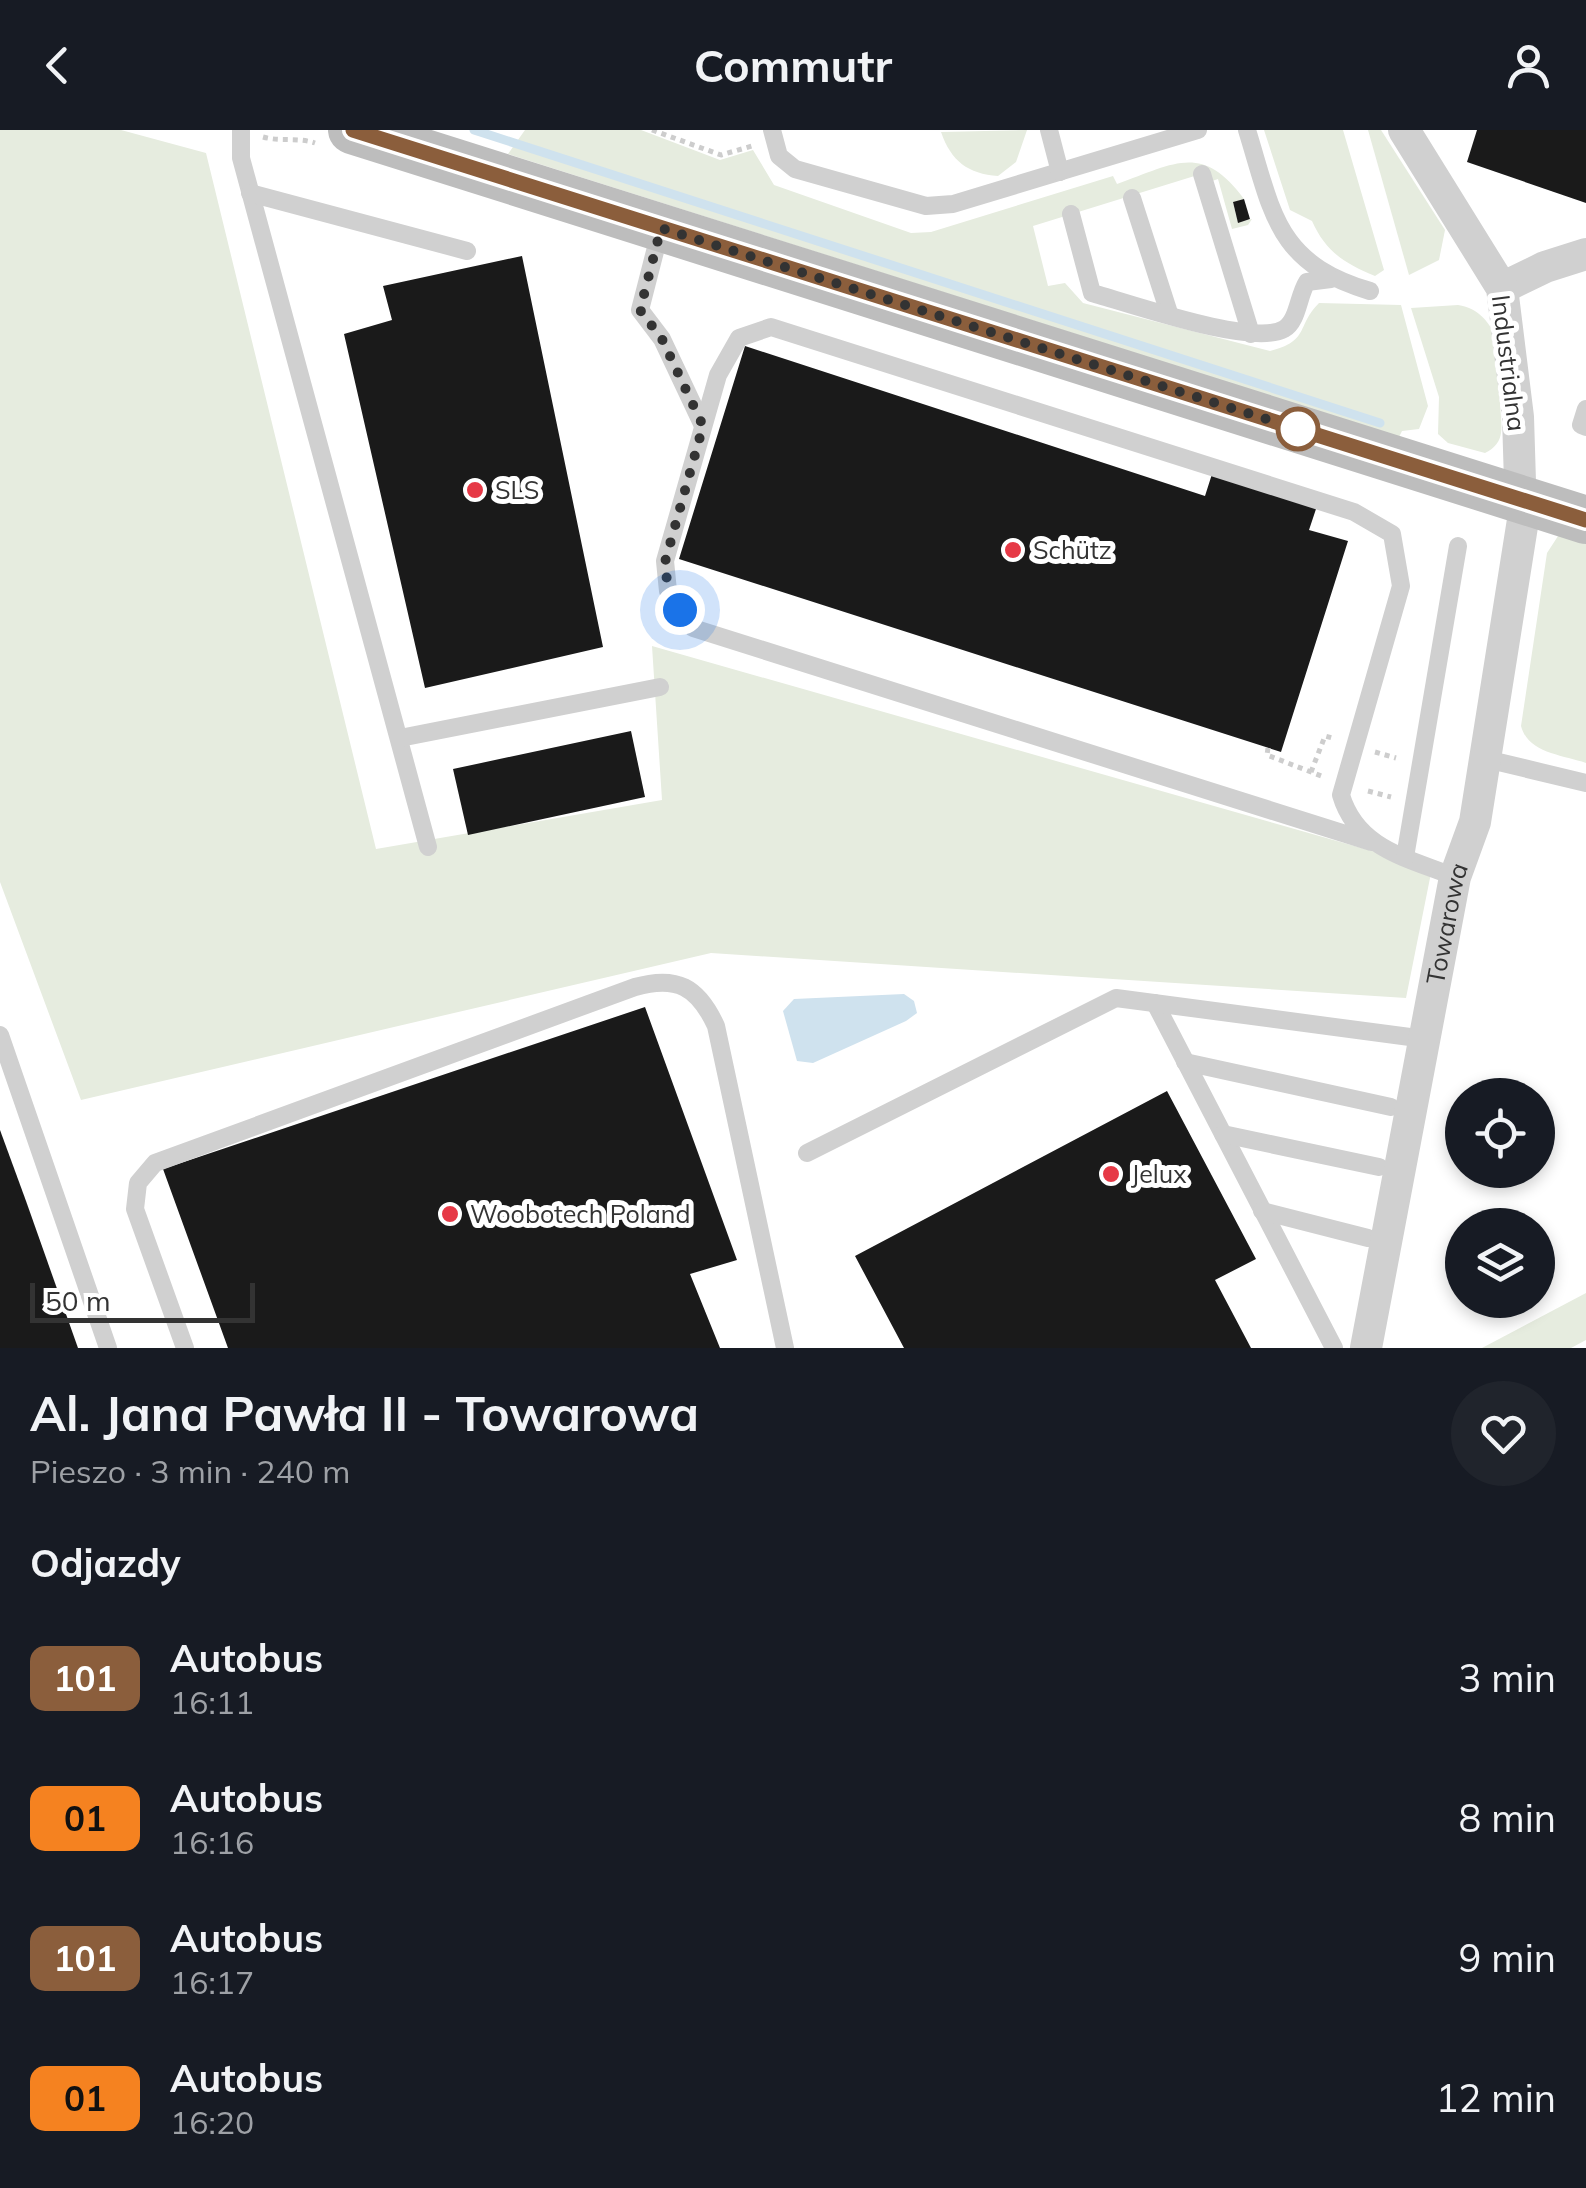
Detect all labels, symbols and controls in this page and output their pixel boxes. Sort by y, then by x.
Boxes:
text: Commutr [694,37,892,93]
icon: back [30,38,85,93]
icon: person [1501,38,1556,93]
street label: Industrialna [1486,293,1533,433]
unlabelled marker [1277,408,1319,450]
place label: SLS [495,474,539,505]
marker: SLS [464,479,486,501]
place label: Schütz [1033,534,1112,565]
marker: Schütz [1002,539,1024,561]
your location [655,585,705,635]
street label: Towarowa [1419,858,1474,987]
map controls [1445,1078,1555,1318]
button: locate [1445,1078,1555,1188]
place label: Jelux [1131,1158,1187,1189]
marker: Jelux [1100,1163,1122,1185]
place label: Woobotech Poland [470,1198,690,1229]
marker: Woobotech Poland [439,1203,461,1225]
button: layers [1445,1208,1555,1318]
scale bar [30,1278,255,1322]
text: 50 m [45,1283,111,1318]
button: heart [1451,1381,1556,1486]
text: Al. Jana Pawła II - Towarowa [30,1383,699,1443]
text: Pieszo · 3 min · 240 m [30,1451,350,1491]
text: Odjazdy [30,1539,181,1587]
text: Autobus [170,1634,323,1682]
text: 3 min [1459,1654,1556,1702]
text: 101 [53,1656,117,1700]
text: 16:11 [170,1682,254,1722]
text: Autobus [170,1774,323,1822]
text: 8 min [1459,1794,1556,1842]
text: 01 [64,1796,106,1840]
text: 16:16 [170,1822,254,1862]
text: Autobus [170,1914,323,1962]
text: 9 min [1459,1934,1556,1982]
text: 101 [53,1936,117,1980]
text: 16:17 [170,1962,254,2002]
text: Autobus [170,2054,323,2102]
text: 12 min [1436,2074,1556,2122]
text: 01 [64,2076,106,2120]
text: 16:20 [170,2102,254,2142]

